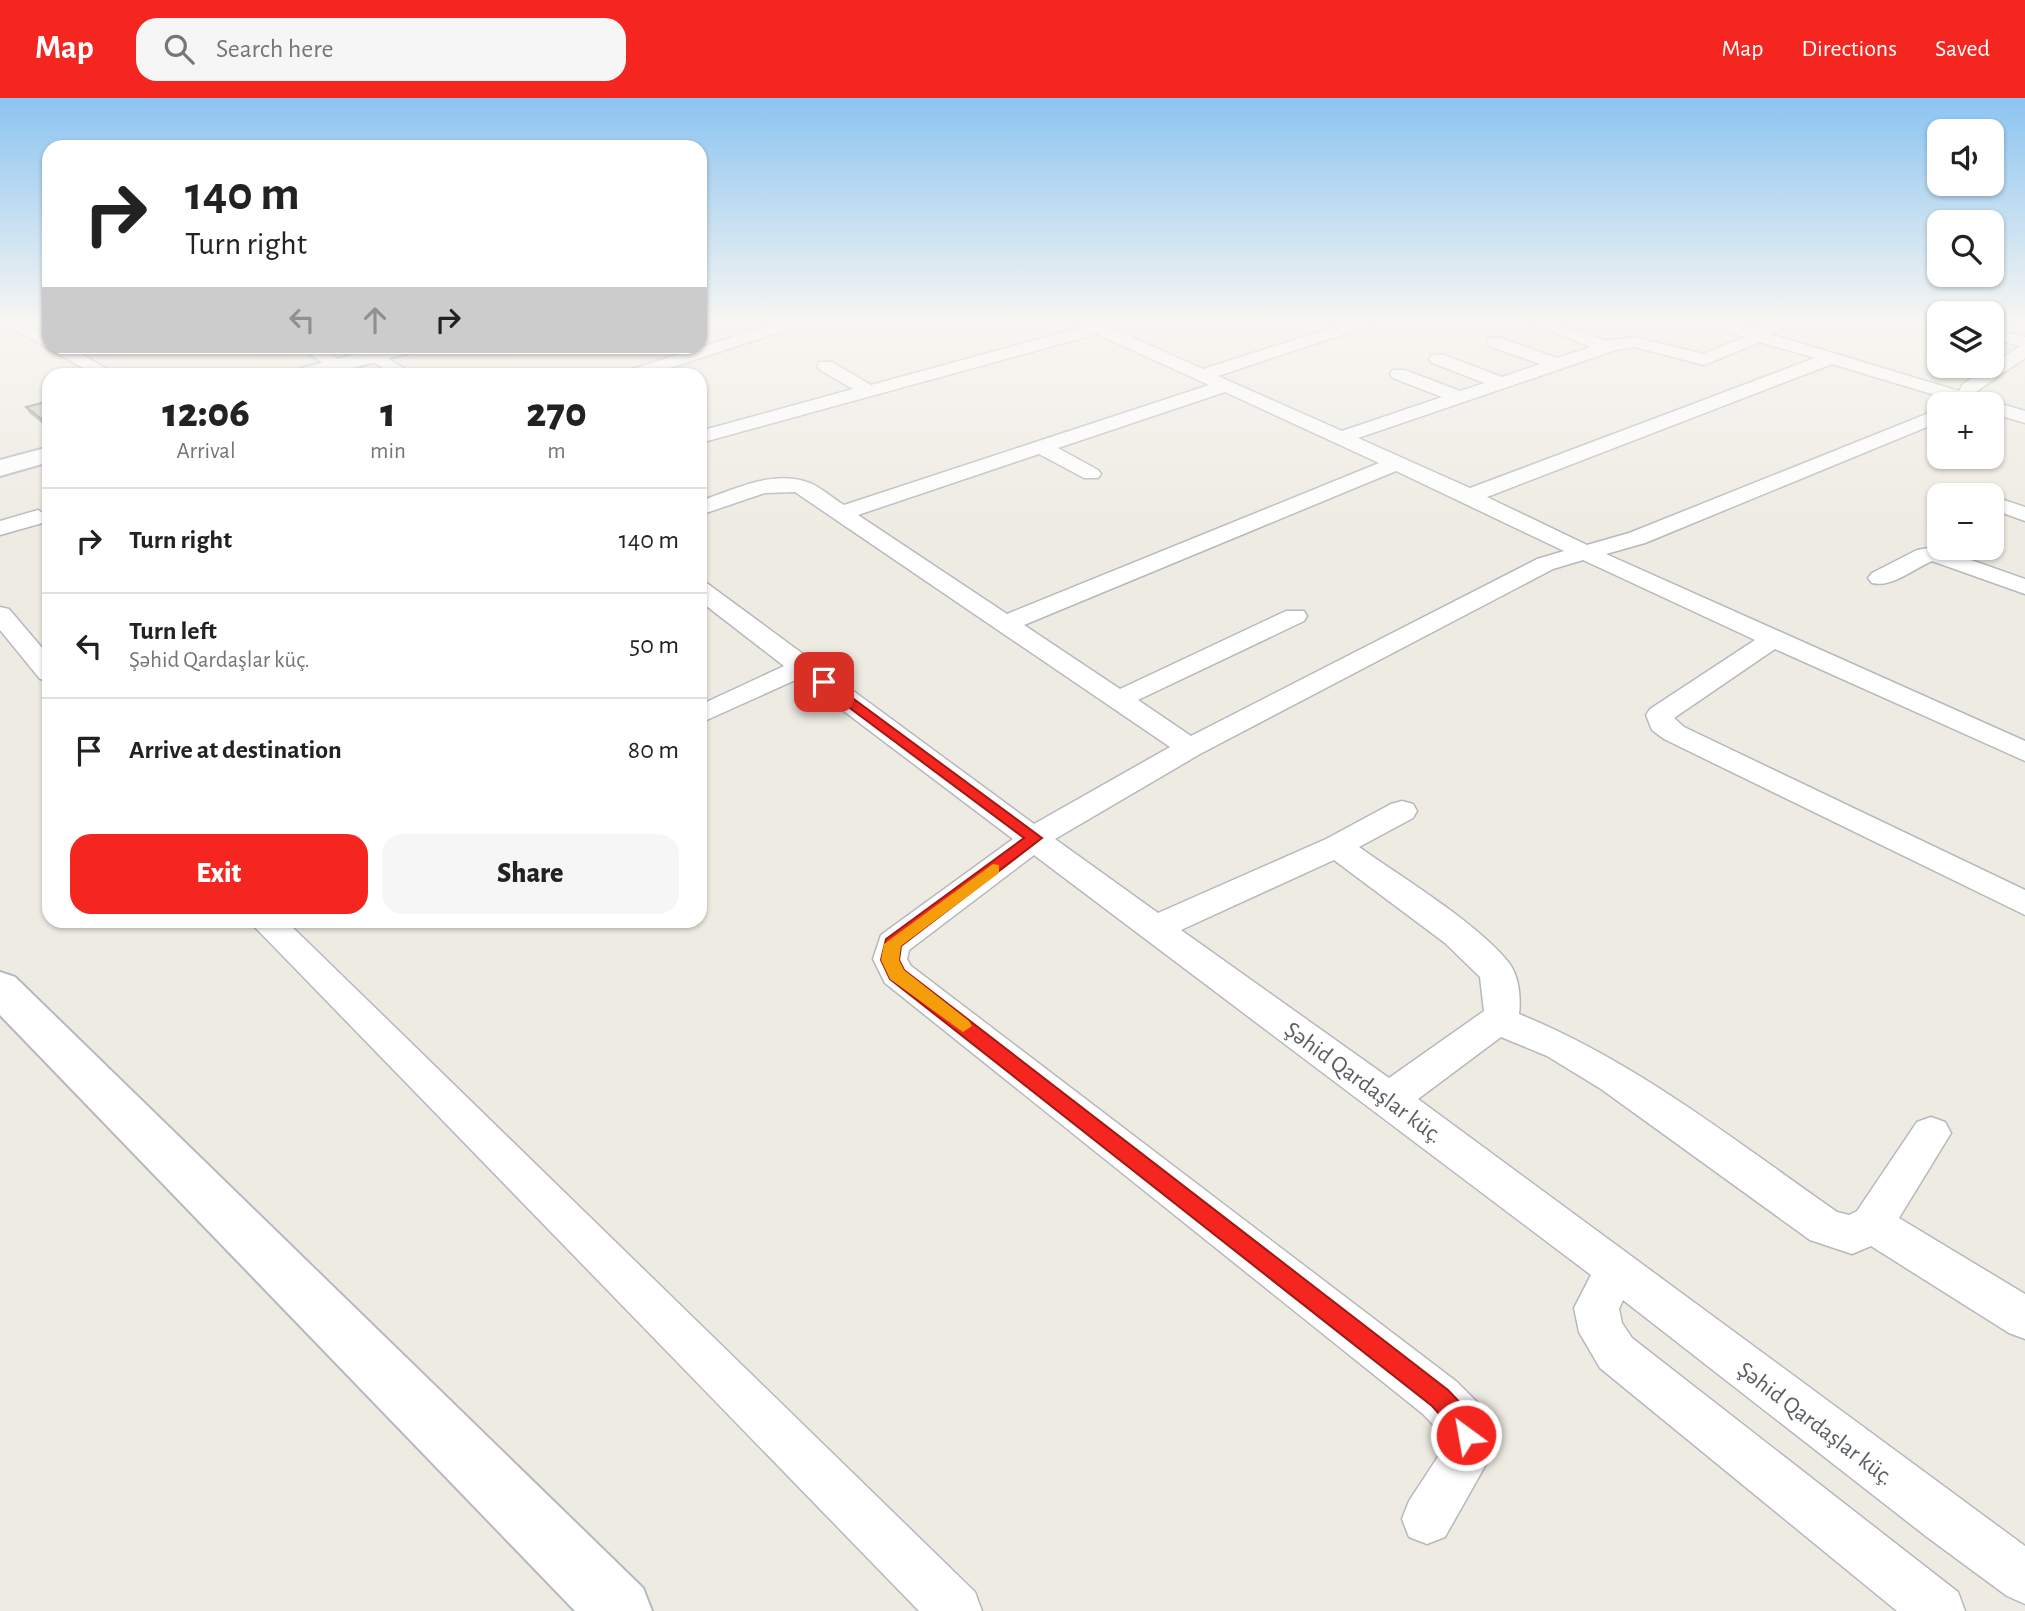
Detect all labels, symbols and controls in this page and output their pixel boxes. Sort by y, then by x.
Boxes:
search box [136,18,626,81]
icon: search [160,30,198,68]
text: Map [35,32,94,65]
text: Search here [216,36,334,62]
text: Map [1721,37,1763,61]
text: Directions [1801,37,1897,61]
text: Saved [1935,37,1990,61]
map controls [1927,119,2004,560]
button: sound [1927,119,2004,196]
icon: right [70,168,161,259]
text: 140 m [185,170,300,219]
button: search [1927,210,2004,287]
text: Turn right [185,228,307,260]
icon: left [283,301,321,339]
icon: ahead [356,301,394,339]
icon: right [429,301,467,339]
button: layers [1927,301,2004,378]
text: 12:06 [162,392,250,434]
text: 1 [380,392,396,434]
text: 270 [526,392,587,434]
button: + [1927,392,2004,469]
text: Arrival [176,440,236,463]
text: min [370,440,406,463]
text: m [547,440,566,463]
button: − [1927,483,2004,560]
icon: right [70,522,108,560]
text: Turn right [129,527,232,553]
text: 140 m [619,527,679,553]
text: Turn left [129,618,217,644]
icon: left [70,627,108,665]
text: 50 m [629,632,679,658]
text: Şəhid Qardaşlar küç. [129,649,310,672]
pin [794,652,854,712]
icon: arrive [805,663,843,701]
icon: arrive [70,732,108,770]
text: Arrive at destination [129,737,342,763]
text: 80 m [628,737,679,763]
button: Exit [70,834,368,914]
button: Share [382,834,679,914]
street label: Şəhid Qardaşlar küç. [1280,1018,1447,1148]
street label: Şəhid Qardaşlar küç. [1733,1357,1898,1490]
position arrow [1429,1398,1503,1472]

